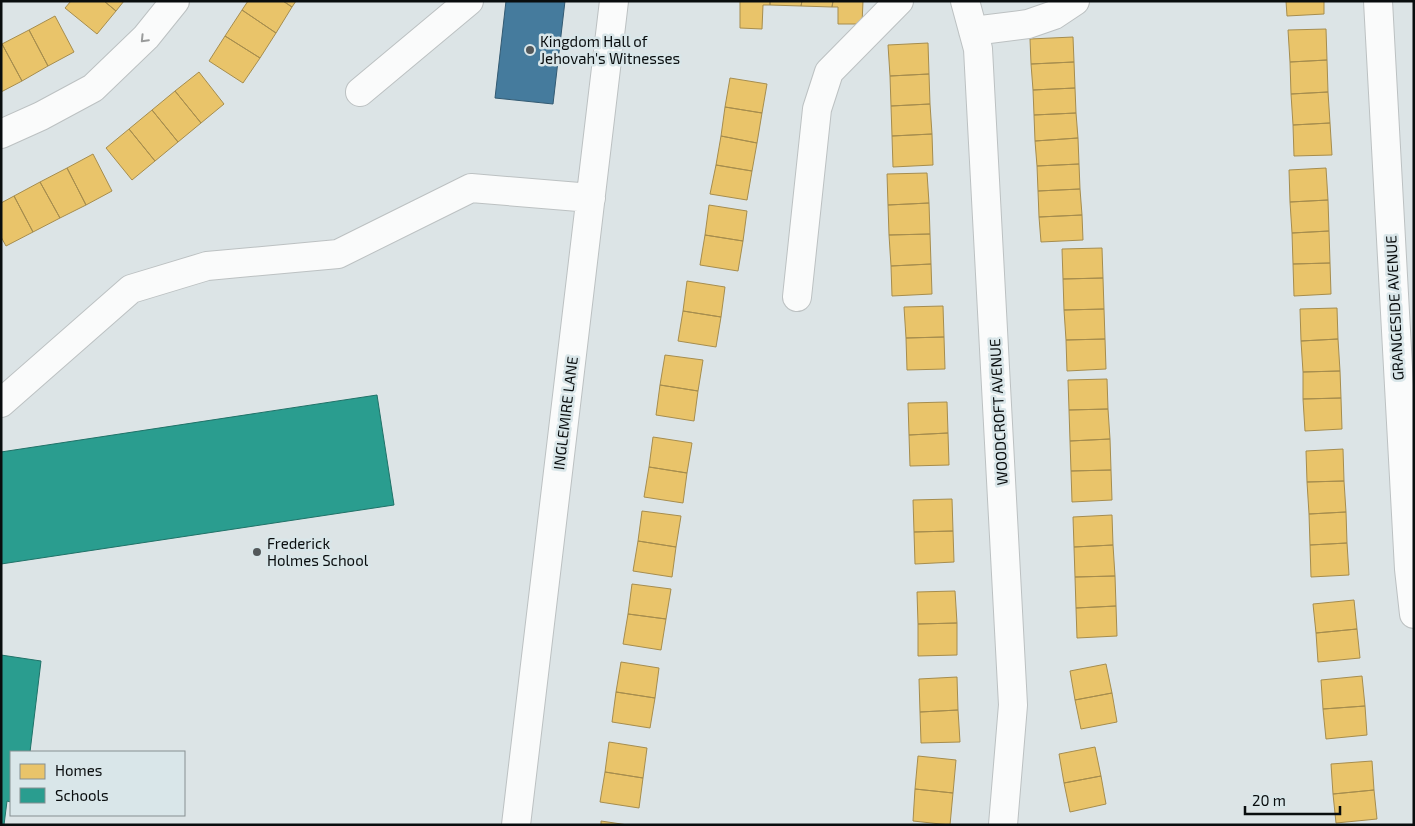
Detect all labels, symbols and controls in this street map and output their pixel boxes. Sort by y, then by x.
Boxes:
place label: Kingdom Hall of Jehovah's Witnesses [540,32,680,67]
one-way arrow [141,33,150,42]
marker: Kingdom Hall of Jehovah's Witnesses [524,44,536,56]
street label: GRANGESIDE AVENUE [1381,235,1407,381]
street label: WOODCROFT AVENUE [985,338,1011,486]
street label: INGLEMIRE LANE [549,355,581,471]
place label: Frederick Holmes School [267,534,369,569]
marker: Frederick Holmes School [251,546,263,558]
legend [10,751,185,816]
text: Homes [55,761,102,779]
scale bar [1245,784,1340,816]
text: Schools [55,786,109,804]
text: 20 m [1252,791,1286,809]

